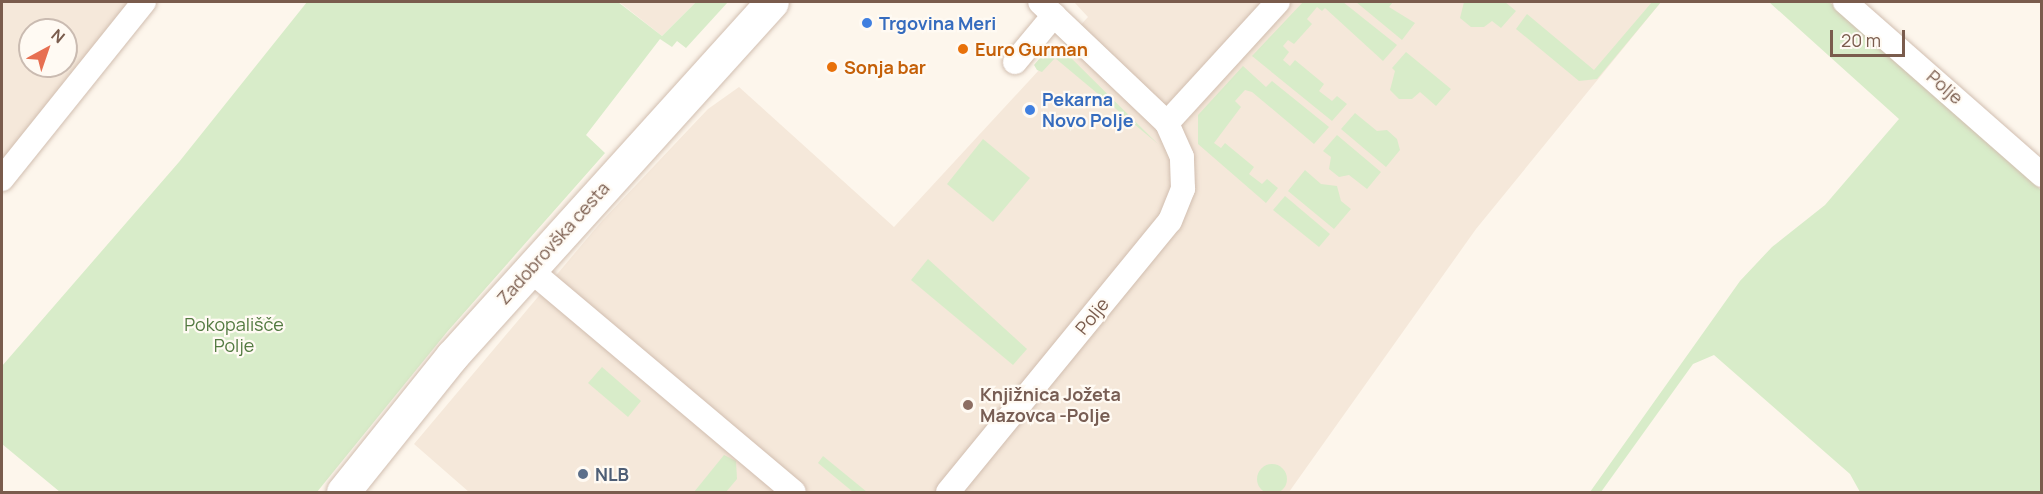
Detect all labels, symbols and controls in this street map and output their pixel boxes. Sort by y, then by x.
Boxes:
place label: Trgovina Meri [879,12,996,34]
marker: Trgovina Meri [860,16,874,30]
north arrow [18,18,78,78]
scale bar [1833,18,1908,56]
text: N [47,24,70,48]
text: 20 m [1841,28,1881,52]
place label: Euro Gurman [975,38,1088,60]
marker: Euro Gurman [956,42,970,56]
place label: Sonja bar [844,56,926,78]
marker: Sonja bar [825,60,839,74]
street label: Polje [1923,66,1967,108]
place label: Pekarna Novo Polje [1042,89,1134,132]
marker: Pekarna Novo Polje [1023,103,1037,117]
street label: Zadobrovška cesta [492,177,614,309]
street label: Polje [1071,293,1113,339]
park label: Pokopališče Polje [184,314,284,356]
place label: Knjižnica Jožeta Mazovca -Polje [980,384,1121,426]
marker: Knjižnica Jožeta Mazovca -Polje [961,398,975,412]
place label: NLB [595,463,629,485]
marker: NLB [576,467,590,481]

